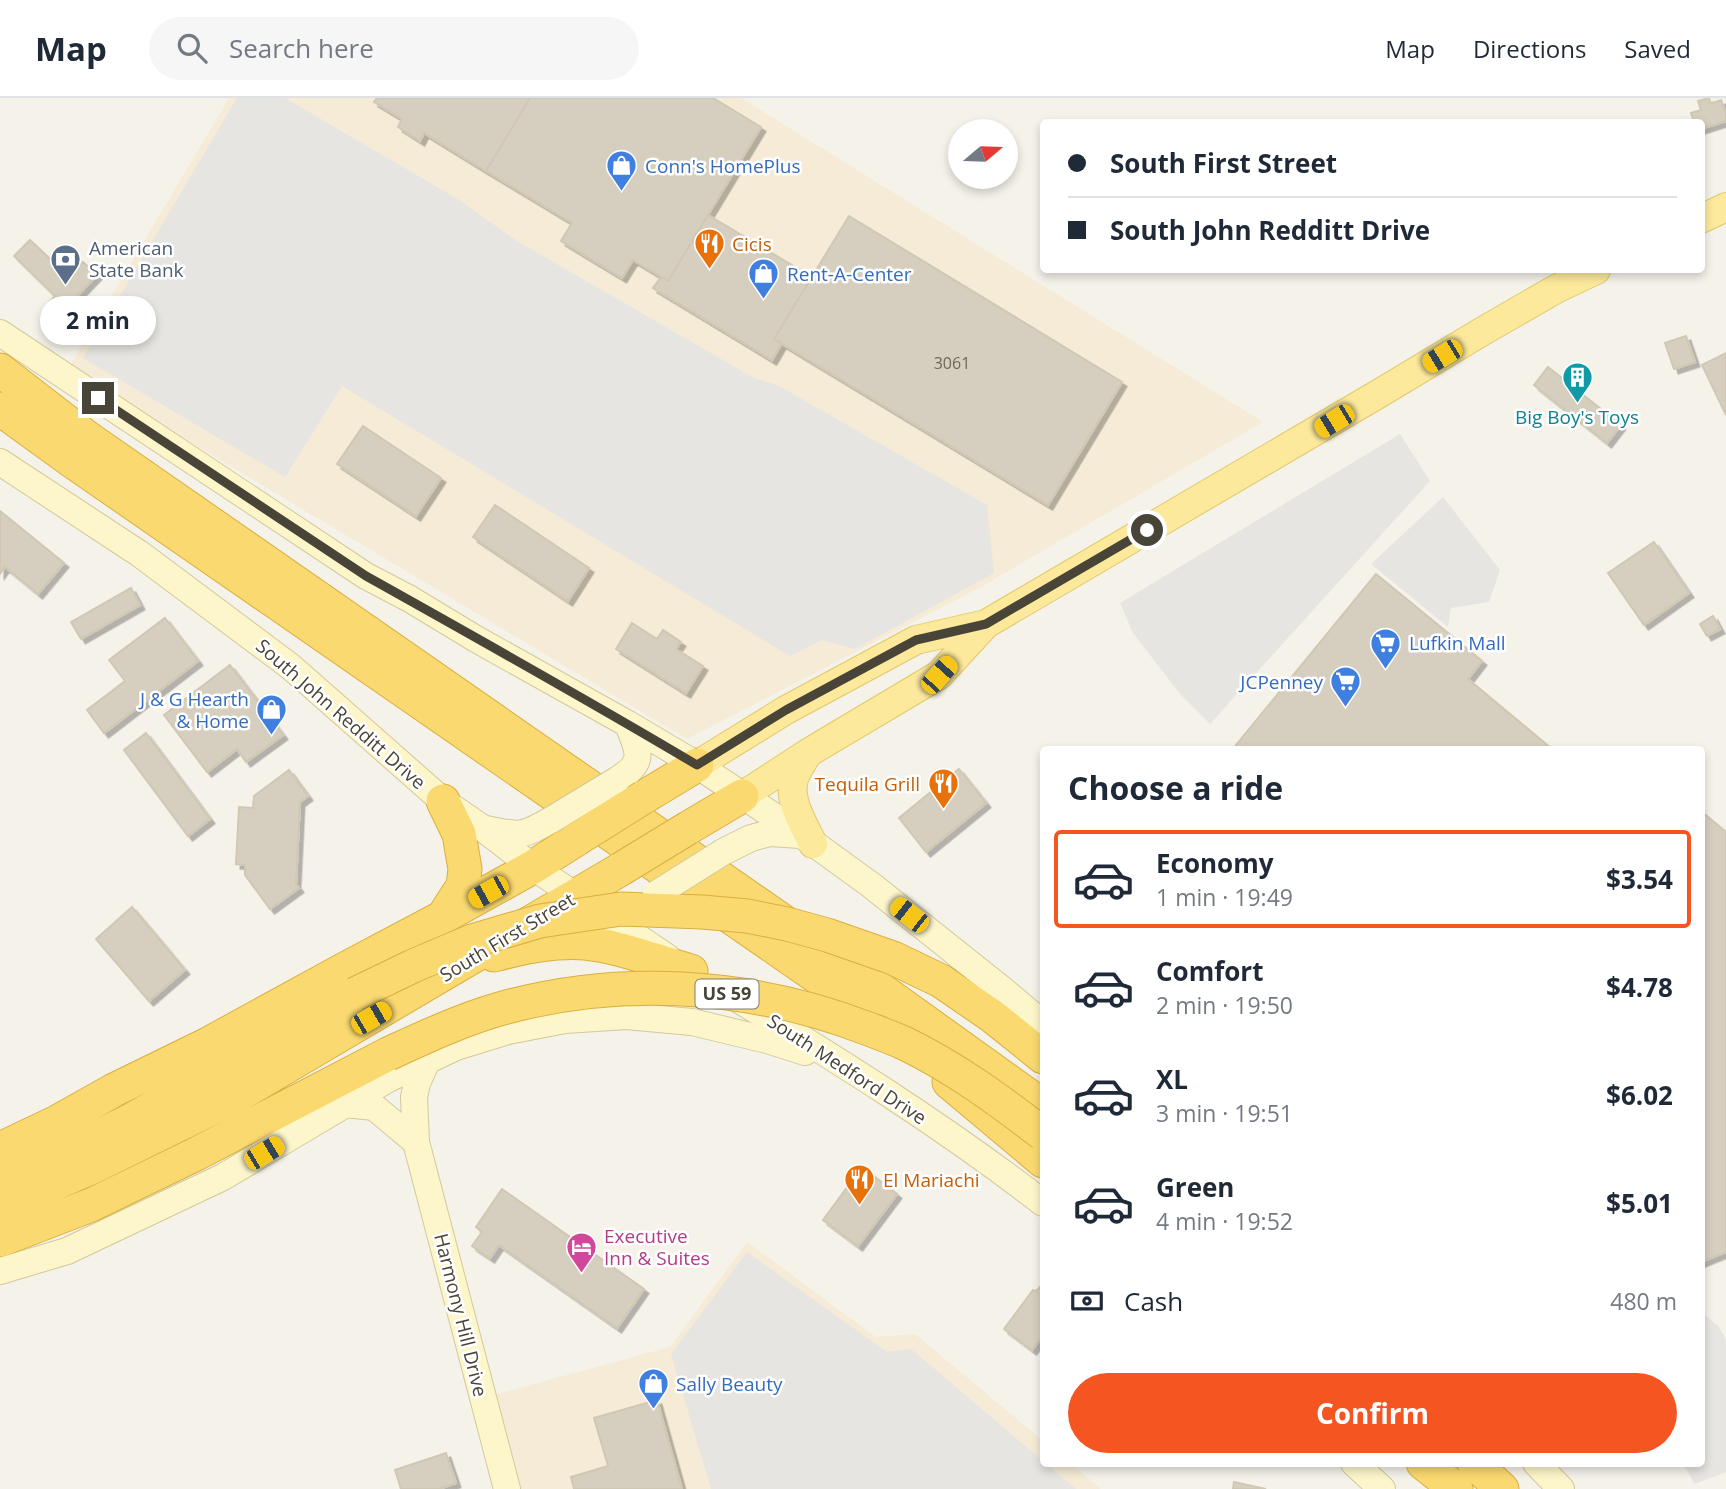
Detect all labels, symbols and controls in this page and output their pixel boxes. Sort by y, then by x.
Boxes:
search box [149,17,639,80]
text: Map [35,26,107,71]
icon: search [173,29,211,67]
text: Search here [229,30,374,66]
text: Map [1385,32,1435,65]
text: Directions [1473,32,1586,65]
text: Saved [1624,32,1691,65]
north arrow [948,119,1018,189]
map controls [948,119,1018,189]
text: South First Street [1110,145,1337,181]
shop icon: Conn's HomePlus [605,149,639,193]
place label: Conn's HomePlus [645,153,801,179]
text: South John Redditt Drive [1110,212,1430,248]
restaurant icon: Cicis [692,227,726,271]
place label: Cicis [732,231,772,257]
place label: American State Bank [89,235,184,283]
bank icon: American State Bank [49,242,83,286]
shop icon: Rent-A-Center [747,257,781,301]
place label: Rent-A-Center [787,261,912,287]
callout: 2 min [40,296,156,345]
text: 2 min [66,304,130,336]
car [1419,336,1466,376]
house number: 3061 [934,352,970,374]
building icon: Big Boy's Toys [1560,361,1594,405]
route end [82,382,114,414]
car [1311,401,1358,441]
place label: Big Boy's Toys [1515,404,1639,430]
route start [1131,514,1163,546]
supermarket icon: Lufkin Mall [1369,626,1403,670]
place label: Lufkin Mall [1409,630,1506,656]
street label: South John Redditt Drive [251,633,431,795]
car [918,652,961,698]
supermarket icon: JCPenney [1329,665,1363,709]
place label: JCPenney [1238,669,1323,695]
place label: J & G Hearth & Home [138,686,249,734]
shop icon: J & G Hearth & Home [255,693,289,737]
text: Choose a ride [1068,766,1283,809]
restaurant icon: Tequila Grill [926,767,960,811]
place label: Tequila Grill [815,771,920,797]
text: Economy [1156,845,1274,881]
icon: car [1072,848,1135,911]
text: $3.54 [1606,861,1673,897]
car [465,873,512,911]
text: 1 min · 19:49 [1156,881,1293,913]
street label: South First Street [435,886,579,988]
car [886,894,933,936]
text: Comfort [1156,953,1263,989]
icon: car [1072,956,1135,1019]
text: $4.78 [1606,969,1673,1005]
road number: US 59 [696,980,758,1009]
text: 2 min · 19:50 [1156,989,1293,1021]
car [348,998,395,1038]
street label: South Medford Drive [762,1008,932,1130]
text: XL [1156,1061,1188,1097]
icon: car [1072,1064,1135,1127]
text: $6.02 [1606,1077,1673,1113]
text: 3 min · 19:51 [1156,1097,1293,1129]
car [241,1133,288,1173]
restaurant icon: El Mariachi [843,1163,877,1207]
place label: El Mariachi [883,1167,980,1193]
text: Green [1156,1169,1234,1205]
icon: car [1072,1172,1135,1235]
text: $5.01 [1606,1185,1673,1221]
text: 4 min · 19:52 [1156,1205,1293,1237]
place label: Executive Inn & Suites [604,1223,710,1271]
hotel icon: Executive Inn & Suites [564,1230,598,1274]
street label: Harmony Hill Drive [428,1231,494,1399]
icon: cash [1068,1282,1106,1320]
text: Cash [1124,1283,1183,1319]
text: 480 m [1610,1285,1677,1317]
shop icon: Sally Beauty [636,1367,670,1411]
place label: Sally Beauty [676,1371,783,1397]
button: Confirm [1068,1373,1677,1453]

